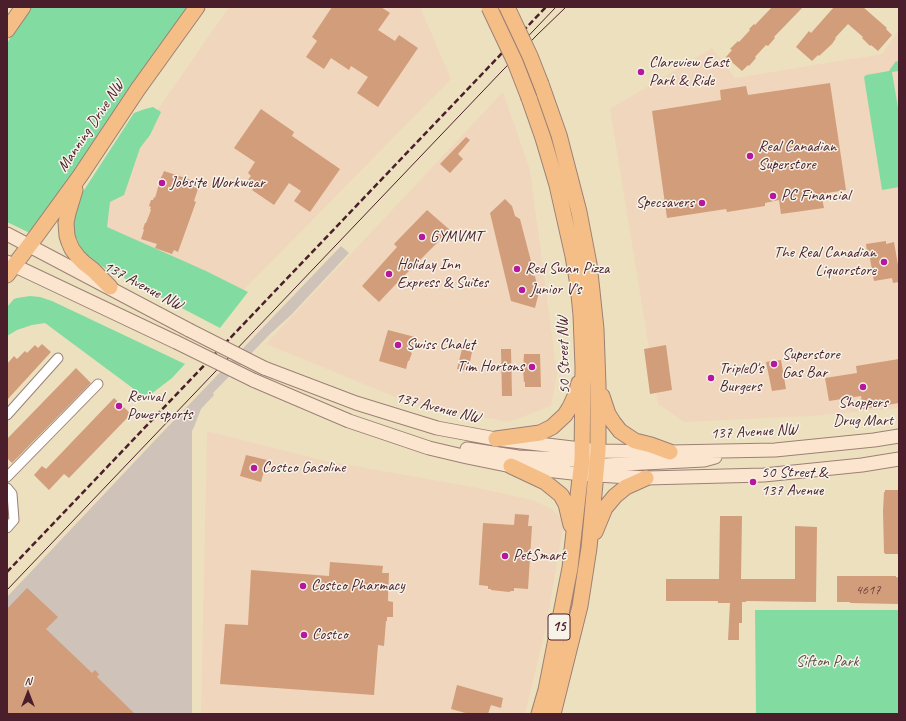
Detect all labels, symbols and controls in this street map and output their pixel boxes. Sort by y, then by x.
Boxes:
place label: Clareview East Park & Ride [649,53,729,91]
marker: Clareview East Park & Ride [636,67,646,77]
street label: Manning Drive NW [53,77,129,175]
place label: Real Canadian Superstore [758,137,836,175]
marker: Real Canadian Superstore [745,151,755,161]
place label: Jobsite Workwear [170,173,265,193]
marker: Jobsite Workwear [157,178,167,188]
place label: PC Financial [781,186,850,206]
marker: PC Financial [768,191,778,201]
place label: Specsavers [636,193,694,213]
marker: Specsavers [697,198,707,208]
place label: GYMVMT [430,227,482,247]
marker: GYMVMT [417,232,427,242]
place label: The Real Canadian Liquorstore [774,243,876,281]
place label: Holiday Inn Express & Suites [397,255,488,293]
street label: 137 Avenue NW [100,257,186,315]
marker: The Real Canadian Liquorstore [879,257,889,267]
place label: Red Swan Pizza [525,259,609,279]
marker: Red Swan Pizza [512,264,522,274]
marker: Holiday Inn Express & Suites [384,269,394,279]
place label: Junior V's [530,280,581,300]
marker: Junior V's [517,285,527,295]
street label: 50 Street NW [553,316,575,394]
place label: Swiss Chalet [406,335,475,355]
marker: Swiss Chalet [393,340,403,350]
place label: Superstore Gas Bar [782,345,840,383]
place label: Tim Hortons [457,357,524,377]
place label: TripleO's Burgers [719,359,763,397]
marker: Superstore Gas Bar [769,359,779,369]
marker: Tim Hortons [527,362,537,372]
marker: TripleO's Burgers [706,373,716,383]
marker: Shoppers Drug Mart [858,382,868,392]
place label: Revival Powersports [127,387,192,425]
street label: 137 Avenue NW [393,388,483,428]
place label: Shoppers Drug Mart [833,393,893,431]
marker: Revival Powersports [114,401,124,411]
street label: 137 Avenue NW [710,420,798,444]
place label: Costco Gasoline [262,458,345,478]
marker: Costco Gasoline [249,463,259,473]
place label: 50 Street & 137 Avenue [761,463,827,501]
marker: 50 Street & 137 Avenue [748,477,758,487]
place label: PetSmart [513,546,566,566]
marker: PetSmart [500,551,510,561]
place label: Costco Pharmacy [311,576,405,596]
marker: Costco Pharmacy [298,581,308,591]
house number: 4617 [855,582,881,598]
road number: 15 [548,614,570,640]
place label: Costco [312,625,348,645]
marker: Costco [299,630,309,640]
park label: Sifton Park [796,652,858,672]
north arrow [8,673,48,713]
text: N [25,674,31,688]

